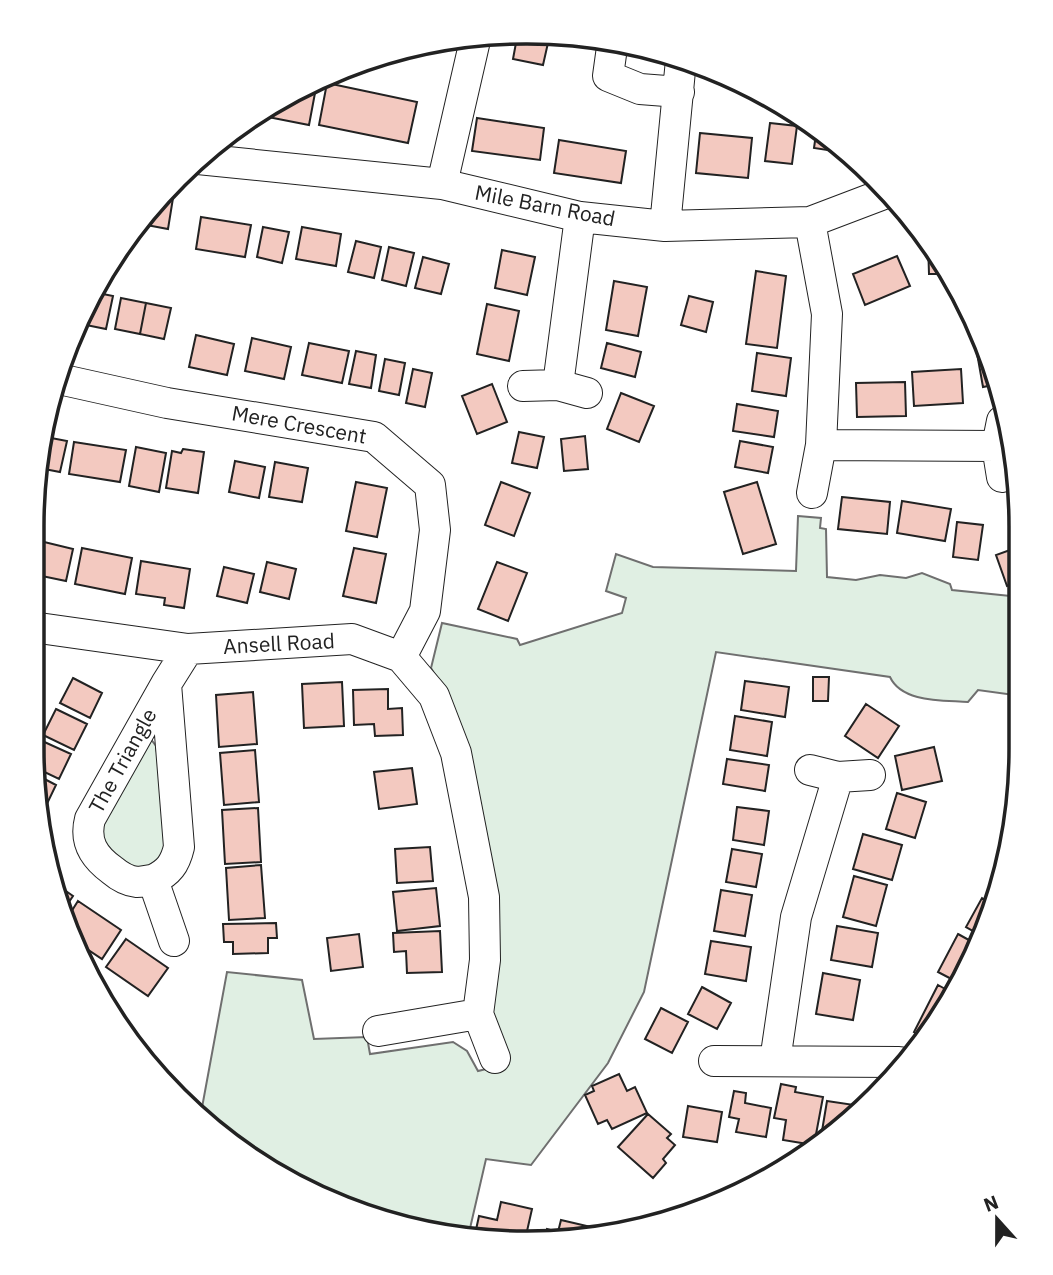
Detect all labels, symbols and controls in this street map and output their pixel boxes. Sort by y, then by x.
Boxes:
street label: Mile Barn Road [473,178,618,232]
street label: Mere Crescent [230,398,369,450]
street label: Ansell Road [222,626,335,660]
street label: The Triangle [82,703,162,818]
north arrow [962,1184,1032,1254]
text: N [980,1189,1002,1217]

